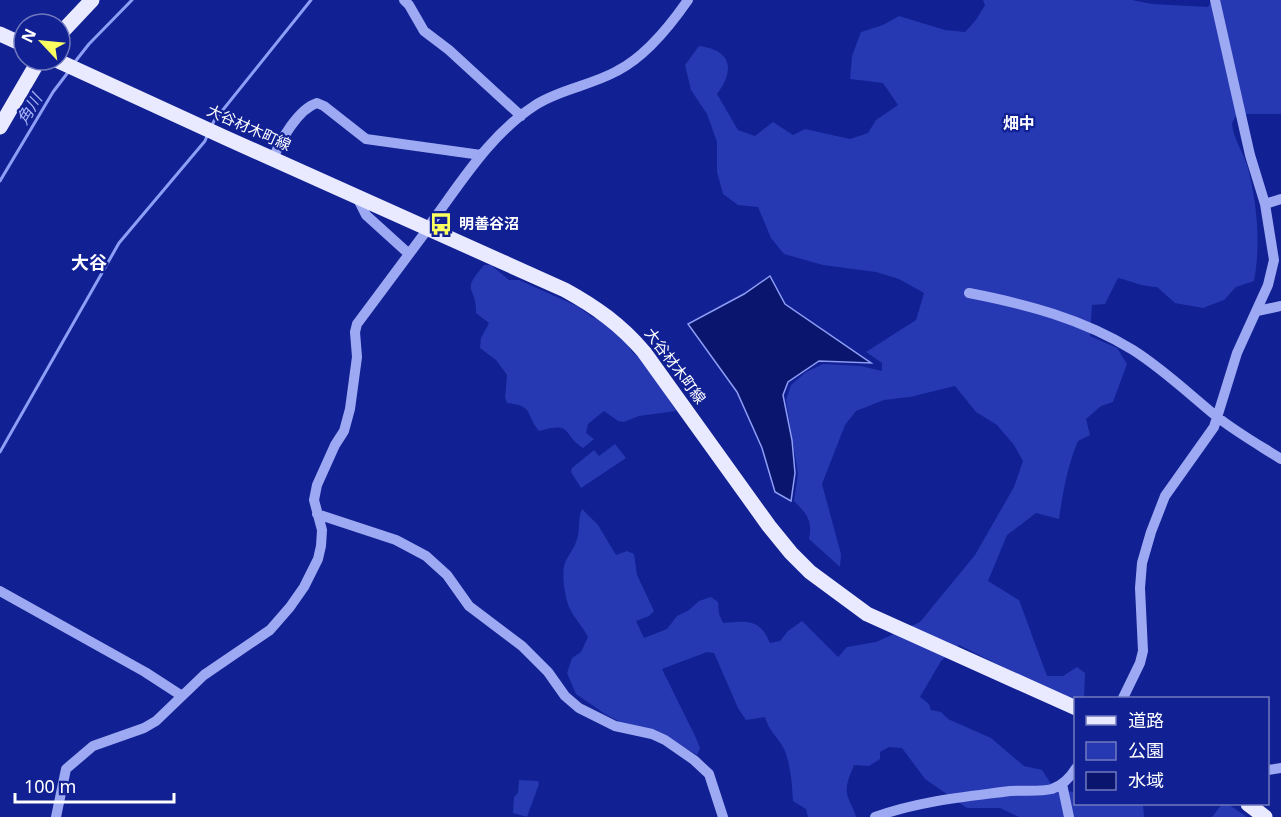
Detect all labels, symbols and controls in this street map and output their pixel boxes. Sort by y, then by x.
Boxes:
north arrow [12,12,72,72]
text: N [16,25,41,46]
water label: 角川 [11,88,48,128]
street label: 大谷材木町線 [204,100,295,155]
district label: 畑中 [1003,112,1035,134]
bus stop icon: 明善谷沼 [428,211,454,237]
place label: 明善谷沼 [459,213,519,233]
district label: 大谷 [71,250,107,274]
street label: 大谷材木町線 [641,323,711,407]
legend [1074,697,1269,805]
text: 道路 [1128,708,1164,732]
text: 公園 [1128,738,1164,762]
scale bar [15,766,174,804]
text: 水域 [1128,768,1164,792]
text: 100 m [24,774,76,798]

